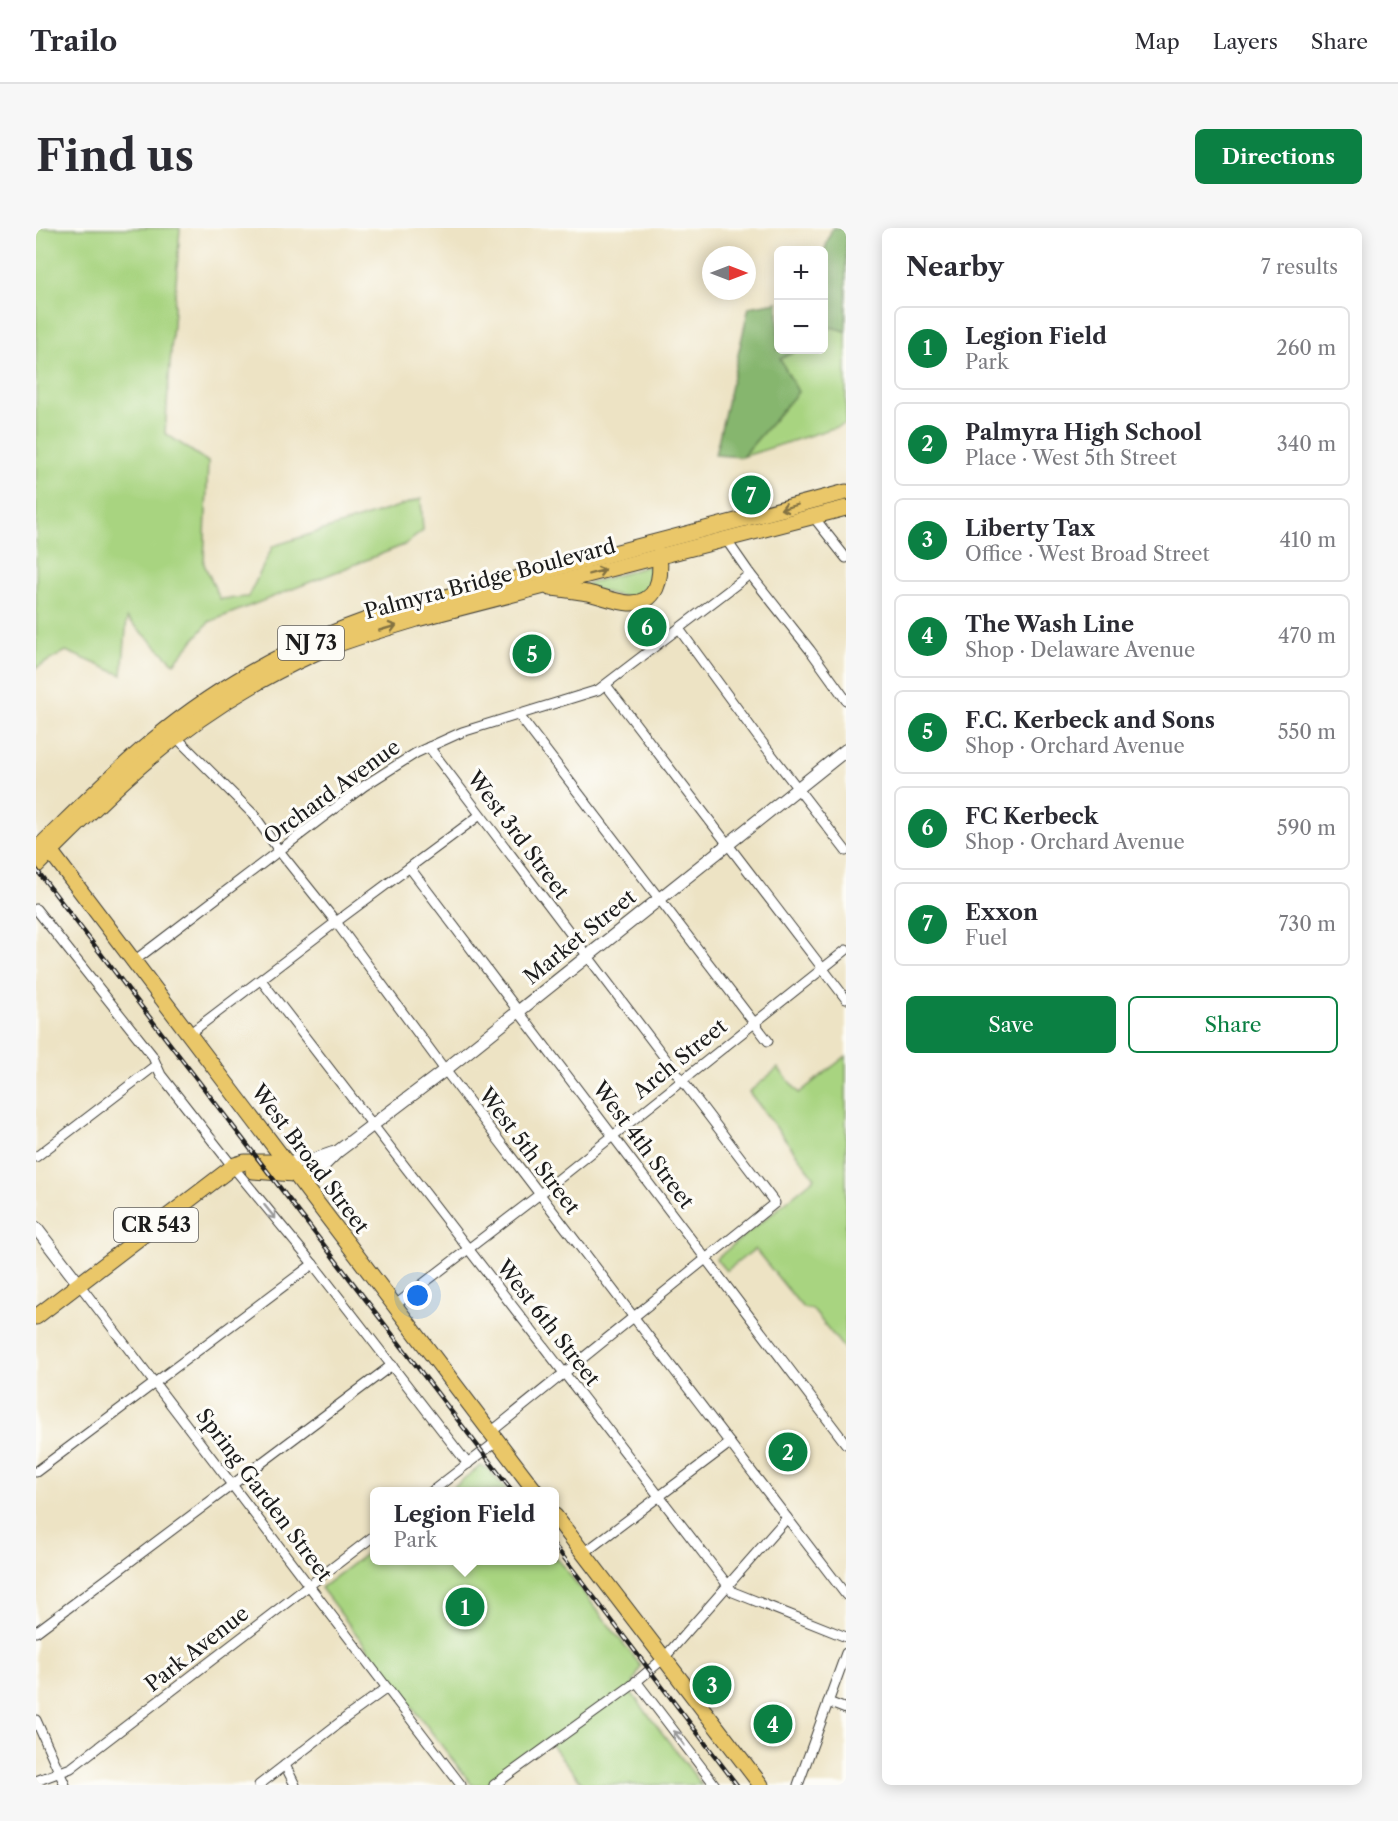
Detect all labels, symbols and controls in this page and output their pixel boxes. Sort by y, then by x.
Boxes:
text: Trailo [30,24,117,58]
text: Map [1135,29,1180,54]
text: Layers [1213,29,1278,54]
text: Share [1311,29,1368,54]
button: Directions [1195,129,1362,184]
text: Find us [36,130,194,182]
north arrow [702,246,756,300]
map controls [774,246,828,354]
button: + [774,246,828,300]
text: Nearby [906,251,1004,283]
text: 7 results [1261,255,1338,279]
button: − [774,300,828,354]
text: Legion Field [965,323,1107,350]
text: 1 [923,336,932,360]
text: 260 m [1276,336,1336,360]
text: Park [965,350,1008,374]
text: Palmyra High School [965,419,1202,446]
text: 2 [922,432,933,456]
text: 340 m [1277,432,1336,456]
text: Place · West 5th Street [965,446,1177,470]
pin: 7 [732,472,770,518]
one-way arrow [780,502,799,514]
text: Liberty Tax [965,515,1095,542]
text: 3 [922,528,933,552]
text: 410 m [1279,528,1336,552]
street label: Palmyra Bridge Boulevard [362,533,618,624]
text: Office · West Broad Street [965,542,1210,566]
one-way arrow [587,565,606,577]
pin: 6 [628,604,666,650]
text: The Wash Line [965,611,1134,638]
one-way arrow [379,622,398,633]
text: 4 [922,624,933,648]
text: 470 m [1278,624,1336,648]
road number: NJ 73 [278,626,344,660]
pin: 5 [512,632,552,676]
text: Shop · Delaware Avenue [965,638,1195,662]
text: F.C. Kerbeck and Sons [965,707,1215,734]
text: 5 [922,720,933,744]
text: 550 m [1278,720,1336,744]
street label: Orchard Avenue [259,734,405,849]
text: Shop · Orchard Avenue [965,734,1185,758]
street label: West 3rd Street [462,765,575,904]
text: FC Kerbeck [965,803,1098,830]
text: 6 [922,816,933,840]
text: 590 m [1277,816,1336,840]
text: Shop · Orchard Avenue [965,830,1185,854]
street label: Market Street [519,884,641,989]
text: Exxon [965,899,1038,926]
text: 7 [922,912,933,936]
text: 730 m [1279,912,1336,936]
text: Fuel [965,926,1007,950]
button: Save [906,996,1116,1053]
button: Share [1128,996,1338,1053]
street label: Arch Street [627,1013,732,1105]
street label: West 4th Street [587,1075,700,1214]
street label: West Broad Street [246,1078,375,1239]
street label: West 5th Street [473,1082,585,1219]
one-way arrow [263,1204,277,1219]
road number: CR 543 [114,1208,198,1242]
street label: West 6th Street [491,1254,606,1391]
your location [403,1281,432,1310]
street label: Spring Garden Street [191,1403,338,1586]
pin: 2 [768,1430,807,1474]
popup [370,1487,559,1565]
text: Legion Field [394,1501,535,1528]
text: Park [394,1528,437,1552]
pin: 1 [446,1584,484,1630]
street label: Park Avenue [140,1600,253,1697]
pin: 3 [692,1662,732,1708]
pin: 4 [754,1702,792,1746]
one-way arrow [673,1731,686,1747]

